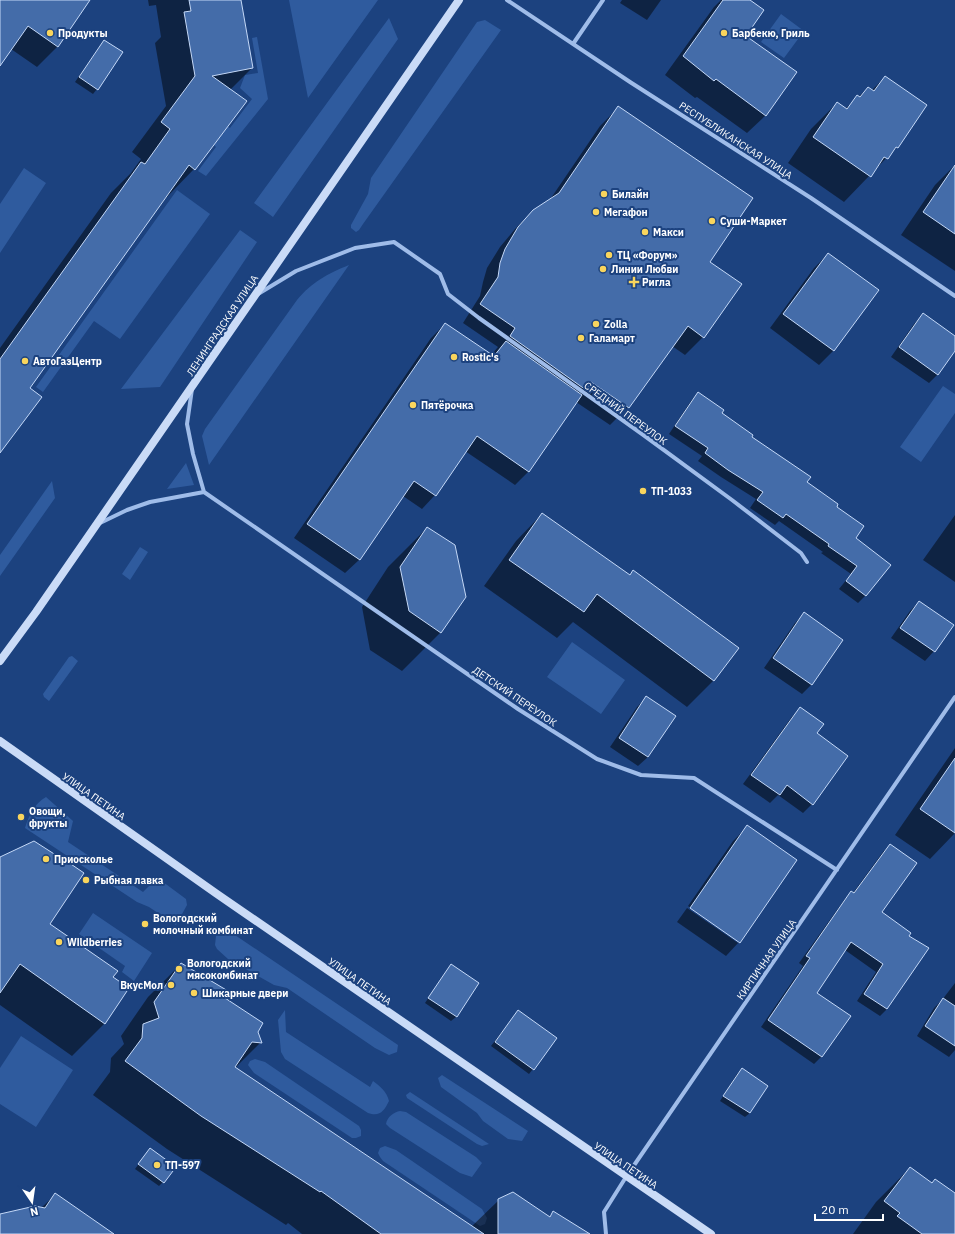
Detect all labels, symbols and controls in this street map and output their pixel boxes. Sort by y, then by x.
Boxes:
place label: Продукты [58,27,108,40]
place label: Барбекю, Гриль [732,27,810,40]
marker: Продукты [45,28,55,38]
marker: Барбекю, Гриль [719,28,729,38]
street label: РЕСПУБЛИКАНСКАЯ УЛИЦА [677,99,795,182]
place label: Билайн [612,188,649,201]
marker: Билайн [599,189,609,199]
place label: Мегафон [604,206,648,219]
marker: Мегафон [591,207,601,217]
place label: Суши-Маркет [720,215,787,228]
marker: Суши-Маркет [707,216,717,226]
place label: Макси [653,226,684,239]
marker: Макси [640,227,650,237]
place label: ТЦ «Форум» [617,249,678,262]
marker: ТЦ «Форум» [604,250,614,260]
place label: Линии Любви [611,263,678,276]
marker: Линии Любви [598,264,608,274]
street label: ЛЕНИНГРАДСКАЯ УЛИЦА [184,272,261,378]
place label: Ригла [642,276,671,289]
marker: Ригла [629,277,639,287]
place label: Zolla [604,318,628,331]
marker: Zolla [591,319,601,329]
place label: Галамарт [589,332,635,345]
marker: Галамарт [576,333,586,343]
place label: Rostic's [462,351,499,364]
marker: Rostic's [449,352,459,362]
place label: АвтоГазЦентр [33,355,102,368]
marker: АвтоГазЦентр [20,356,30,366]
street label: СРЕДНИЙ ПЕРЕУЛОК [582,379,670,448]
place label: Пятёрочка [421,399,474,412]
marker: Пятёрочка [408,400,418,410]
place label: ТП-1033 [651,485,692,498]
marker: ТП-1033 [638,486,648,496]
street label: ДЕТСКИЙ ПЕРЕУЛОК [470,663,560,730]
street label: УЛИЦА ПЕТИНА [59,770,128,823]
place label: Овощи, фрукты [29,805,67,830]
marker: Овощи, фрукты [16,812,26,822]
place label: Приосколье [54,853,113,866]
marker: Приосколье [41,854,51,864]
place label: Рыбная лавка [94,874,164,887]
marker: Рыбная лавка [81,875,91,885]
place label: Вологодский молочный комбинат [153,912,253,937]
street label: КИРПИЧНАЯ УЛИЦА [734,916,799,1002]
marker: Вологодский молочный комбинат [140,919,150,929]
place label: Wildberries [67,936,122,949]
marker: Wildberries [54,937,64,947]
street label: УЛИЦА ПЕТИНА [325,955,394,1008]
place label: Вологодский мясокомбинат [187,957,258,982]
marker: Вологодский мясокомбинат [174,964,184,974]
place label: ВкусМол [120,979,163,992]
marker: ВкусМол [166,980,176,990]
place label: Шикарные двери [202,987,288,1000]
marker: Шикарные двери [189,988,199,998]
street label: УЛИЦА ПЕТИНА [591,1139,661,1192]
place label: ТП-597 [165,1159,200,1172]
marker: ТП-597 [152,1160,162,1170]
north arrow [12,1182,52,1222]
scale bar [815,1196,883,1222]
text: 20 m [821,1202,849,1217]
text: N [29,1204,40,1219]

